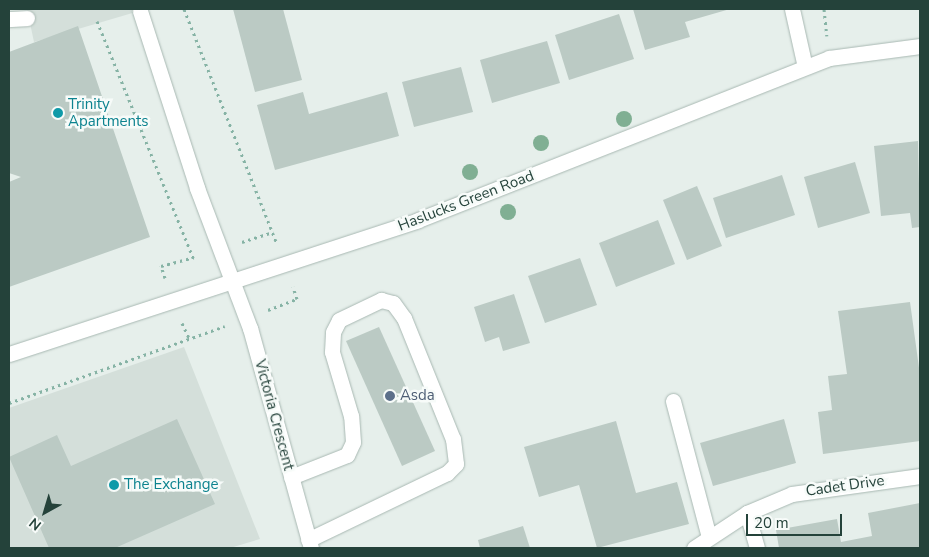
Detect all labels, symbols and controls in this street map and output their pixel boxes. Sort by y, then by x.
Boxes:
place label: Trinity Apartments [68,95,148,130]
marker: Trinity Apartments [52,107,64,119]
street label: Haslucks Green Road [395,167,537,235]
street label: Victoria Crescent [251,358,297,472]
place label: Asda [400,387,435,405]
marker: Asda [384,390,396,402]
street label: Cadet Drive [805,472,885,500]
place label: The Exchange [124,476,219,494]
marker: The Exchange [108,479,120,491]
north arrow [20,487,70,537]
scale bar [749,504,845,536]
text: N [25,513,45,535]
text: 20 m [754,513,789,533]

